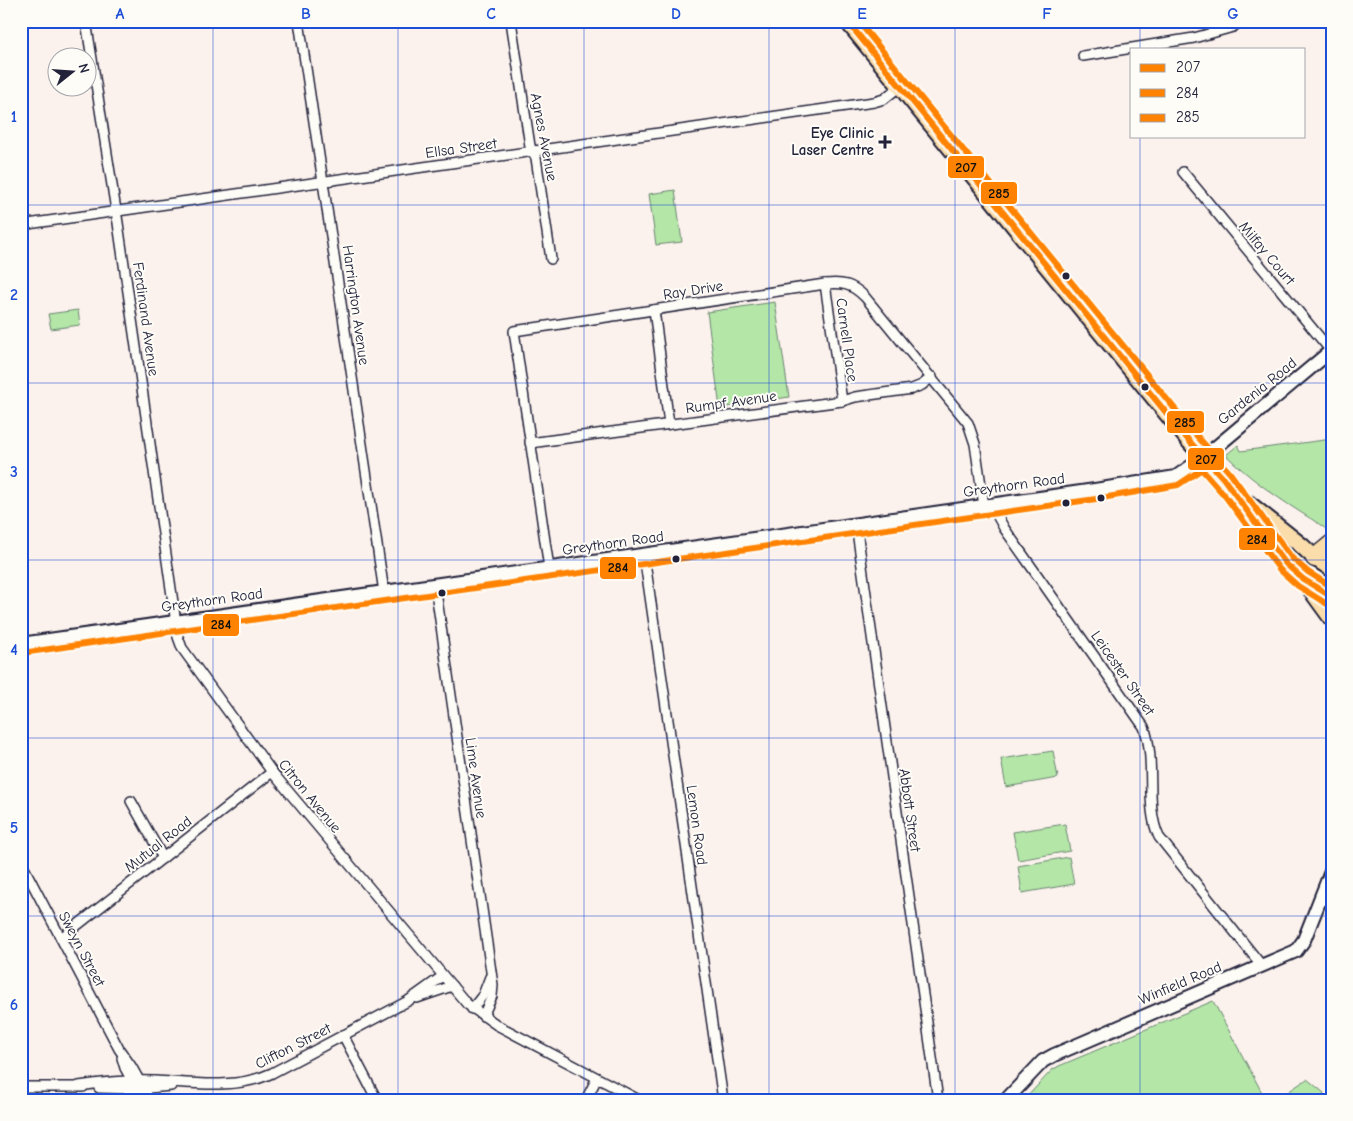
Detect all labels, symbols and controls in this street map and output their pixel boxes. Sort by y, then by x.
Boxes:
text: A [116,5,125,23]
text: B [301,5,311,23]
text: C [486,5,496,23]
text: D [671,5,681,23]
text: E [857,5,867,23]
text: F [1042,5,1052,23]
text: G [1227,5,1239,23]
north arrow [48,48,98,98]
legend [1130,48,1306,138]
text: 207 [1176,58,1200,76]
text: N [74,61,93,75]
text: 284 [1176,84,1199,102]
street label: Agnes Avenue [527,91,561,183]
text: 1 [11,108,17,126]
text: 285 [1176,108,1200,126]
place label: Eye Clinic Laser Centre [791,124,874,159]
street label: Ellsa Street [424,134,499,162]
marker: Eye Clinic Laser Centre [878,135,892,149]
line badge: 207 [947,155,985,179]
text: 207 [955,159,977,176]
line badge: 285 [980,181,1018,205]
text: 285 [988,185,1010,202]
street label: Milfay Court [1235,217,1299,289]
street label: Harrington Avenue [339,244,373,367]
street label: Ferdinand Avenue [129,261,163,378]
unlabelled marker [1061,271,1071,281]
street label: Ray Drive [662,276,725,304]
text: 2 [10,286,18,304]
street label: Carnell Place [832,297,862,384]
street label: Gardenia Road [1214,354,1300,428]
unlabelled marker [1140,382,1150,392]
street label: Rumpf Avenue [684,387,778,417]
line badge: 285 [1166,410,1205,434]
text: 285 [1174,414,1196,431]
line badge: 207 [1187,447,1225,471]
text: 207 [1195,451,1217,468]
text: 3 [10,463,18,481]
street label: Greythorn Road [962,469,1066,501]
unlabelled marker [1096,493,1106,503]
unlabelled marker [1061,498,1071,508]
street label: Greythorn Road [561,527,665,559]
line badge: 284 [1238,527,1276,551]
text: 284 [1247,531,1268,548]
unlabelled marker [671,554,681,564]
line badge: 284 [599,556,637,580]
text: 284 [608,559,629,576]
street label: Greythorn Road [160,584,264,616]
unlabelled marker [437,588,447,598]
line badge: 284 [202,613,240,637]
text: 284 [211,616,232,633]
street label: Leicester Street [1087,627,1159,719]
text: 4 [10,641,18,659]
street label: Lime Avenue [461,736,491,820]
street label: Citron Avenue [275,756,345,837]
street label: Abbott Street [895,767,925,853]
street label: Lemon Road [682,784,712,866]
street label: Mutual Road [121,812,195,876]
text: 5 [10,819,18,837]
street label: Sweyn Street [55,909,110,990]
street label: Winfield Road [1136,957,1224,1009]
text: 6 [10,996,18,1014]
street label: Clifton Street [252,1019,335,1073]

